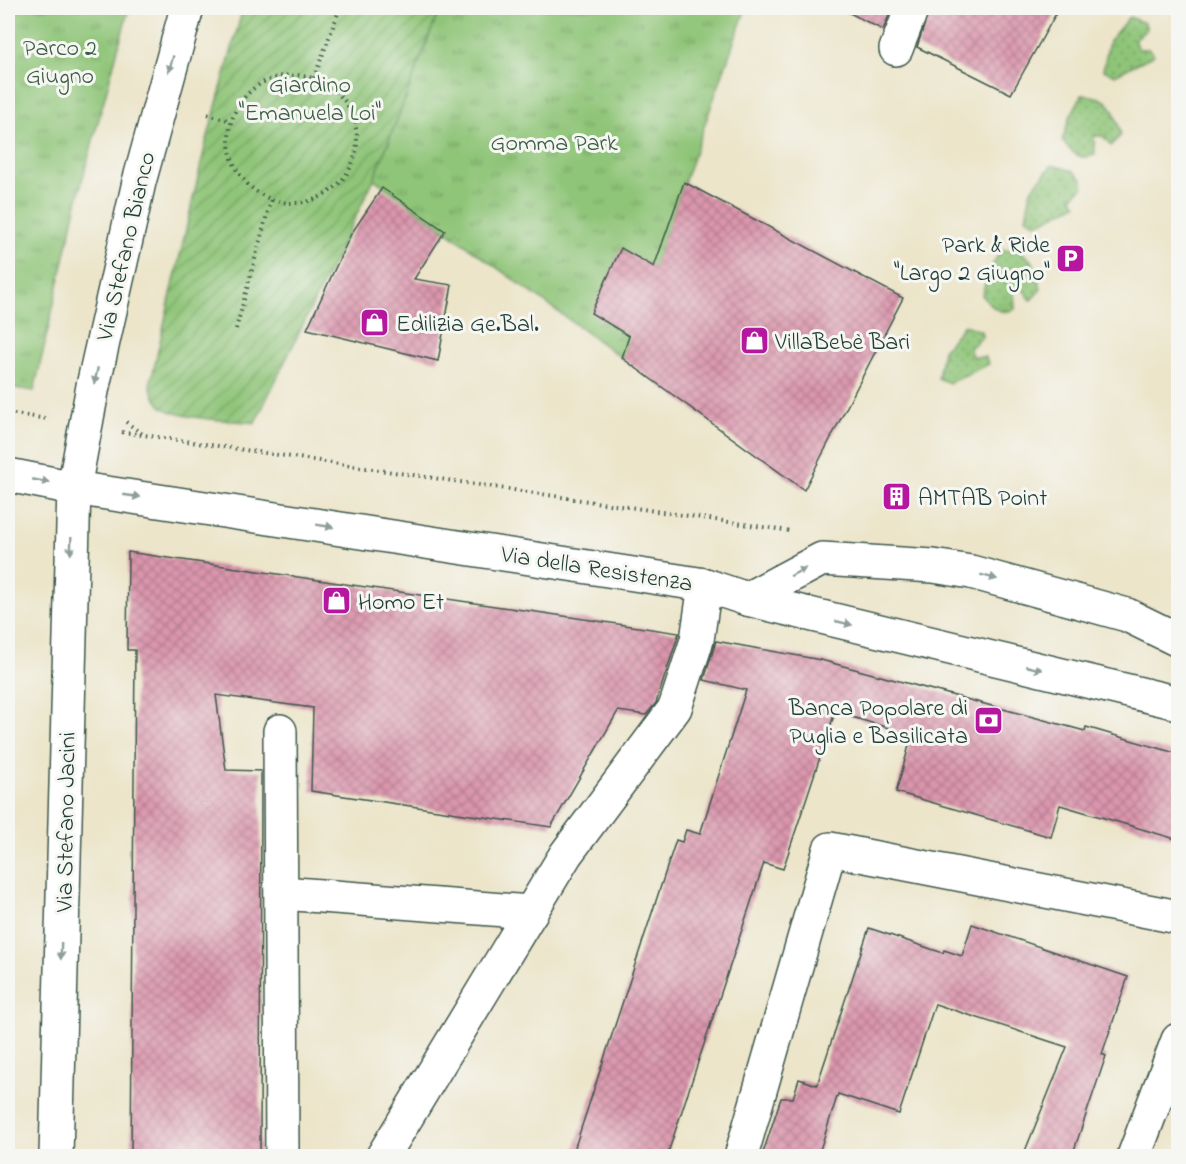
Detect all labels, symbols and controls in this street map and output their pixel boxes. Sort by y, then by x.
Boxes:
park label: Parco 2 Giugno [23,32,97,95]
one-way arrow [166,55,175,73]
park label: Giardino "Emanuela Loi" [239,69,381,132]
park label: Gomma Park [490,127,618,162]
street label: Via Stefano Bianco [88,149,166,345]
place label: Park & Ride "Largo 2 Giugno" [894,229,1050,292]
parking icon: Park & Ride "Largo 2 Giugno" [1055,242,1087,274]
shop icon: Edilizia Ge.Bal. [359,307,391,339]
place label: Edilizia Ge.Bal. [396,308,539,343]
shop icon: VillaBebè Bari [738,325,770,357]
place label: VillaBebè Bari [774,326,910,361]
one-way arrow [90,367,100,385]
one-way arrow [31,477,50,486]
building icon: AMTAB Point [881,481,913,513]
place label: AMTAB Point [918,482,1047,517]
one-way arrow [122,492,141,501]
one-way arrow [315,521,334,530]
one-way arrow [67,537,76,556]
street label: Via della Resistenza [497,538,695,603]
one-way arrow [790,567,807,576]
one-way arrow [980,572,998,582]
shop icon: Homo Et [321,585,353,617]
place label: Homo Et [358,586,444,621]
one-way arrow [835,618,854,628]
one-way arrow [1025,664,1043,674]
place label: Banca Popolare di Puglia e Basilicata [788,692,968,755]
bank icon: Banca Popolare di Puglia e Basilicata [973,705,1005,737]
street label: Via Stefano Jacini [48,732,87,913]
one-way arrow [57,942,66,961]

